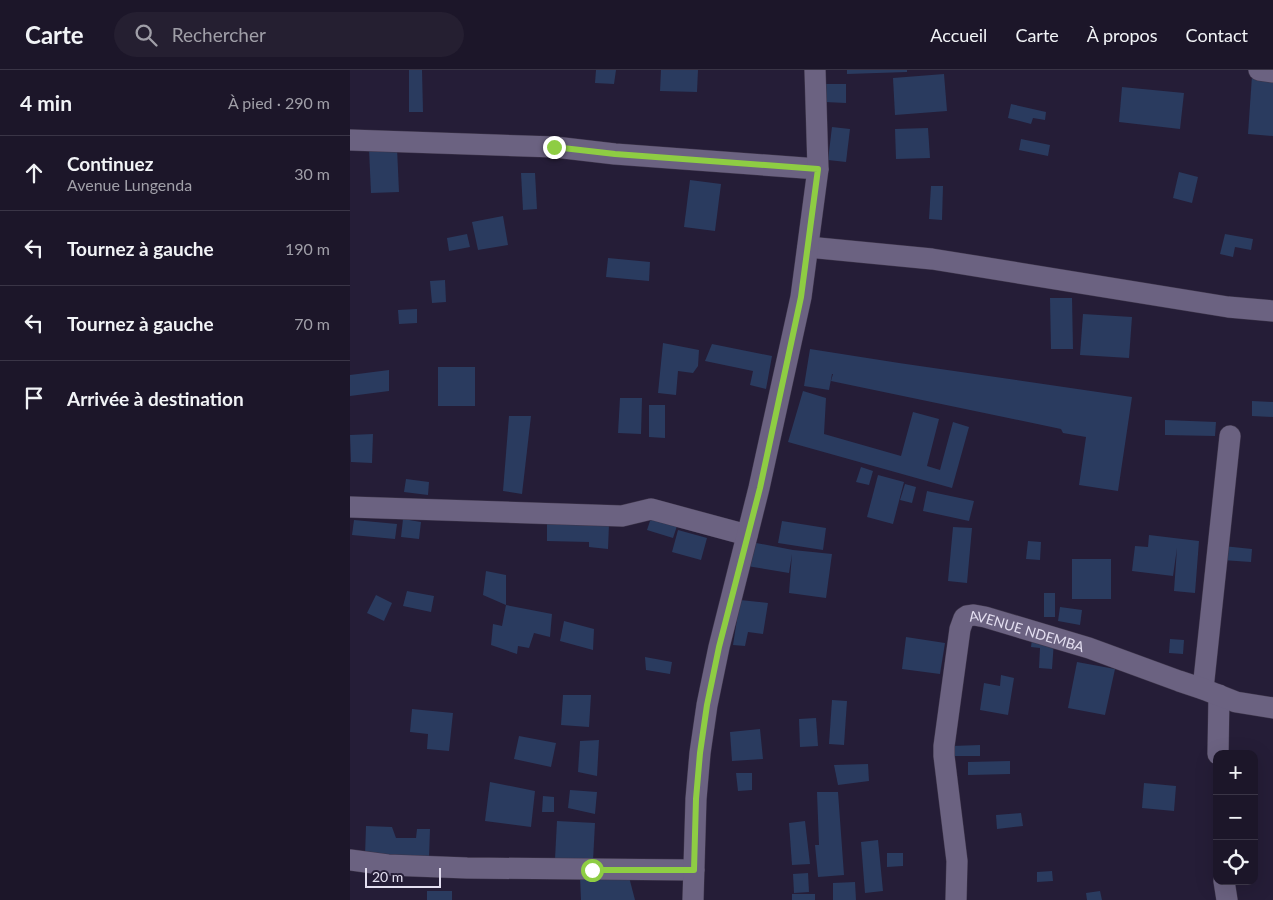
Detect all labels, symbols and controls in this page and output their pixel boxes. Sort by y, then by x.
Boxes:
search box [114,12,464,57]
text: Carte [25,20,84,49]
icon: search [132,21,160,49]
text: Rechercher [172,23,266,46]
text: Accueil [930,24,987,46]
text: Carte [1015,24,1059,46]
text: À propos [1087,24,1158,46]
text: Contact [1186,24,1248,46]
text: 4 min [20,90,72,115]
text: À pied · 290 m [228,93,330,112]
route end [543,136,566,159]
text: Continuez [67,152,153,175]
icon: ahead [20,159,48,187]
text: 30 m [294,164,330,183]
text: Avenue Lungenda [67,175,192,194]
icon: left [20,234,48,262]
text: Tournez à gauche [67,237,214,260]
text: 190 m [285,239,330,258]
icon: left [20,309,48,337]
text: Tournez à gauche [67,312,214,335]
text: 70 m [294,314,330,333]
icon: arrive [20,384,48,412]
text: Arrivée à destination [67,387,244,410]
street label: AVENUE NDEMBA [968,606,1087,655]
map controls [1213,750,1258,885]
button: + [1213,750,1258,795]
button: − [1213,795,1258,840]
button: locate [1213,840,1258,885]
route start [581,859,604,882]
scale bar [365,865,441,888]
text: 20 m [372,868,403,885]

